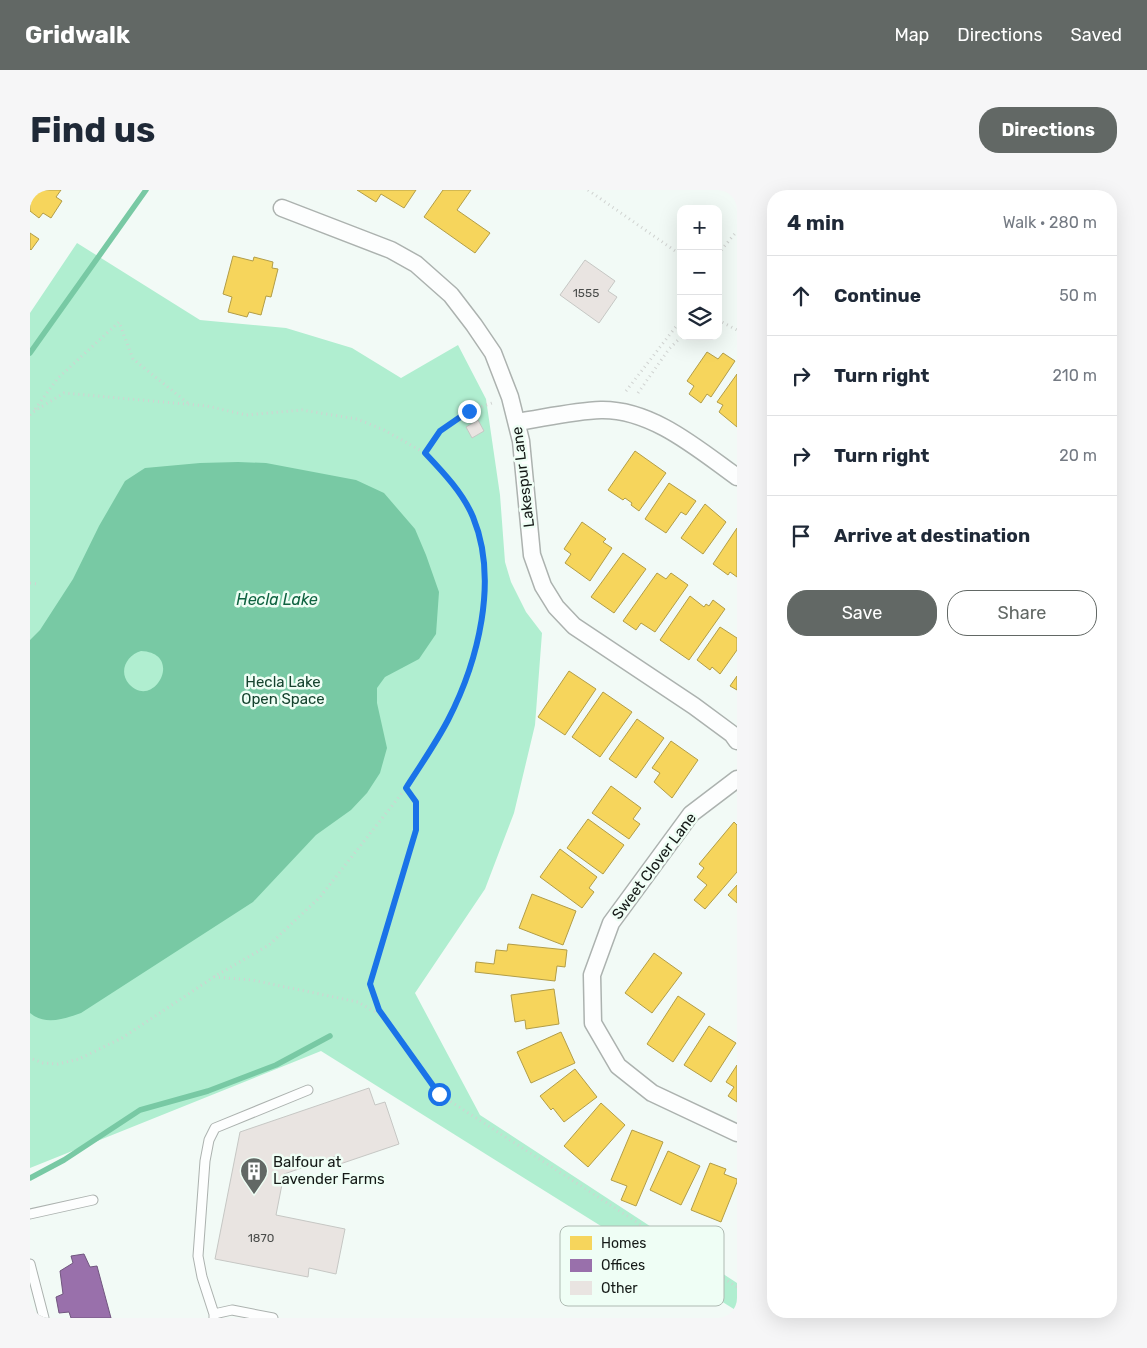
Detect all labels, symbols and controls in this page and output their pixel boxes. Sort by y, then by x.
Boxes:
text: Gridwalk [25,21,130,49]
text: Map [894,24,929,46]
text: Directions [957,24,1043,46]
text: Saved [1071,24,1122,46]
button: Directions [979,107,1117,153]
text: Find us [30,109,155,151]
map controls [677,205,722,340]
button: + [677,205,722,250]
text: 4 min [787,210,845,235]
text: Walk · 280 m [1003,213,1097,232]
button: − [677,250,722,295]
icon: ahead [787,282,815,310]
text: Continue [834,284,921,307]
house number: 1555 [573,286,599,300]
text: 50 m [1059,286,1097,305]
button: layers [677,295,722,340]
icon: right [787,362,815,390]
text: Turn right [834,364,929,387]
text: 210 m [1052,366,1097,385]
route end [458,400,481,423]
street label: Lakespur Lane [508,426,538,528]
icon: right [787,442,815,470]
text: Turn right [834,444,929,467]
text: 20 m [1059,446,1097,465]
icon: arrive [787,522,815,550]
text: Arrive at destination [834,524,1030,547]
water label: Hecla Lake [236,590,318,609]
button: Save [787,590,937,636]
button: Share [947,590,1097,636]
park label: Hecla Lake Open Space [241,673,325,708]
street label: Sweet Clover Lane [608,809,700,923]
route start [428,1083,451,1106]
place label: Balfour at Lavender Farms [273,1153,385,1188]
building icon: Balfour at Lavender Farms [239,1156,269,1195]
legend [560,1226,724,1306]
house number: 1870 [248,1231,274,1245]
text: Homes [601,1235,646,1252]
text: Offices [601,1257,645,1274]
text: Other [601,1280,638,1297]

